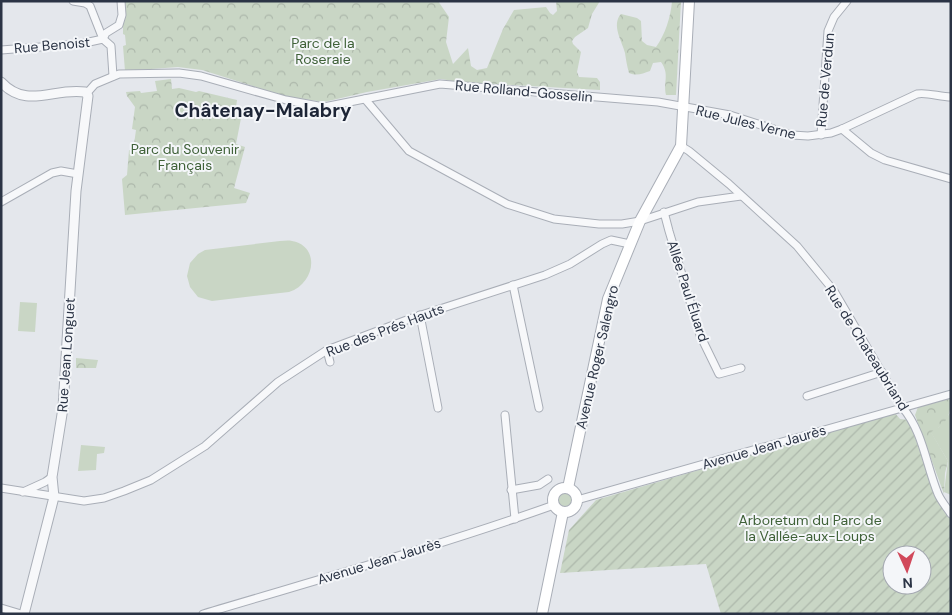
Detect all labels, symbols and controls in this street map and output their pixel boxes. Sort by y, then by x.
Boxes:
street label: Rue de Verdun [812,32,838,128]
street label: Rue Benoist [13,33,91,57]
park label: Parc de la Roseraie [291,34,355,68]
street label: Rue Rolland-Gosselin [455,76,593,106]
district label: Châtenay-Malabry [174,98,352,123]
street label: Rue Jules Verne [694,101,798,143]
park label: Parc du Souvenir Français [131,140,239,174]
street label: Allée Paul Éluard [663,238,713,344]
street label: Rue de Chateaubriand [821,282,913,414]
street label: Avenue Roger Salengro [572,283,622,431]
street label: Rue Jean Longuet [53,297,79,413]
street label: Rue des Prés Hauts [323,299,447,361]
street label: Avenue Jean Jaurès [700,421,828,473]
park label: Arboretum du Parc de la Vallée-aux-Loups [738,511,882,545]
street label: Avenue Jean Jaurès [315,534,443,588]
north arrow [882,545,932,595]
text: N [902,574,913,592]

